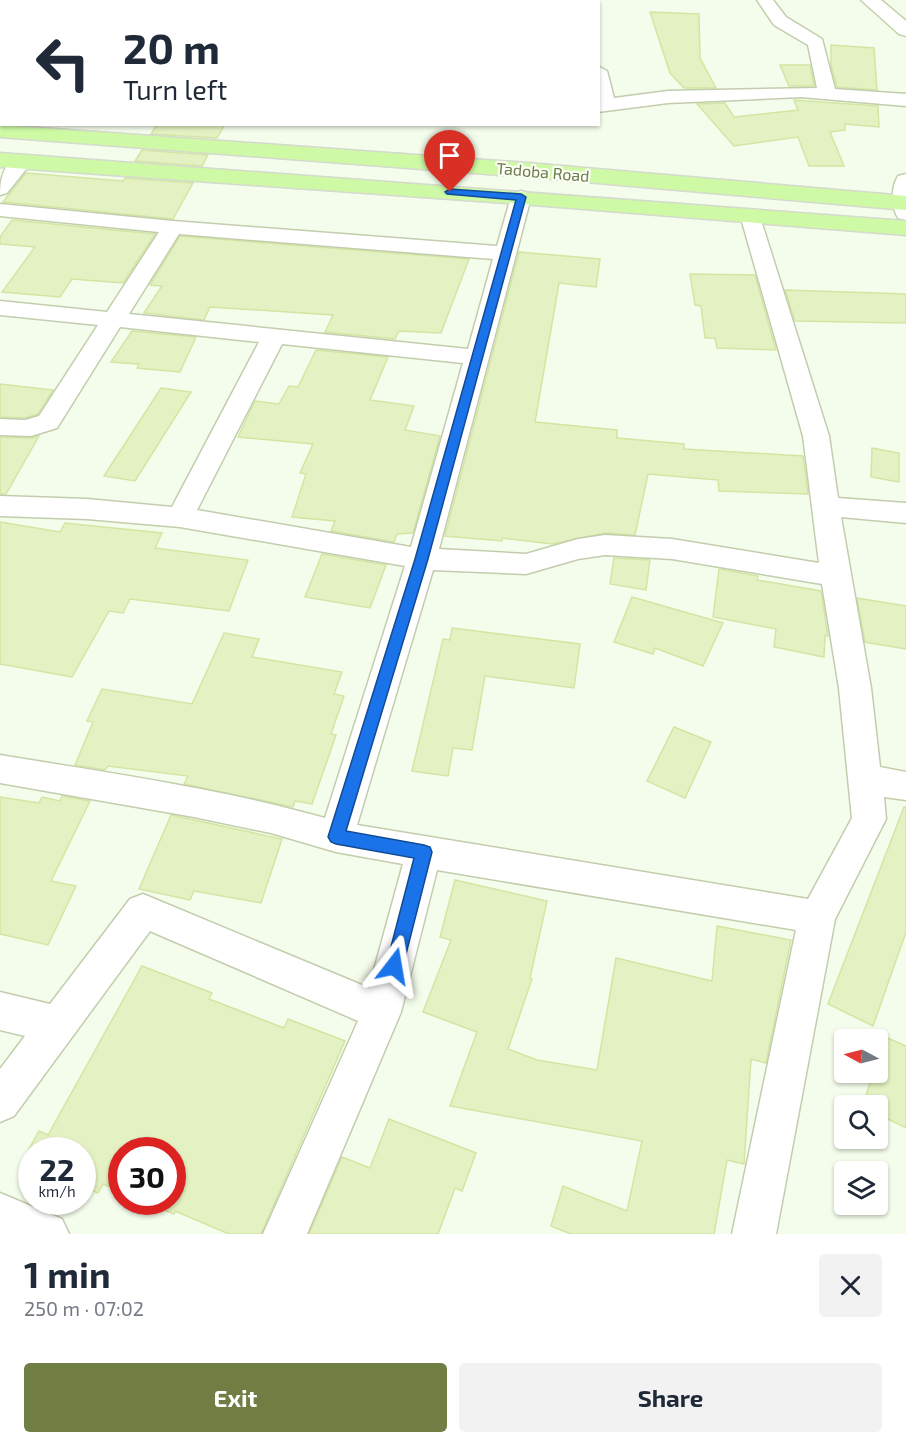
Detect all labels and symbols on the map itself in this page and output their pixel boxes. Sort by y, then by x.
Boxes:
pin [424,130,475,192]
street label: Tadoba Road [496,158,590,185]
position arrow [362,934,426,998]
north arrow [834,1029,888,1083]
speed limit sign: 30 [108,1137,186,1215]

